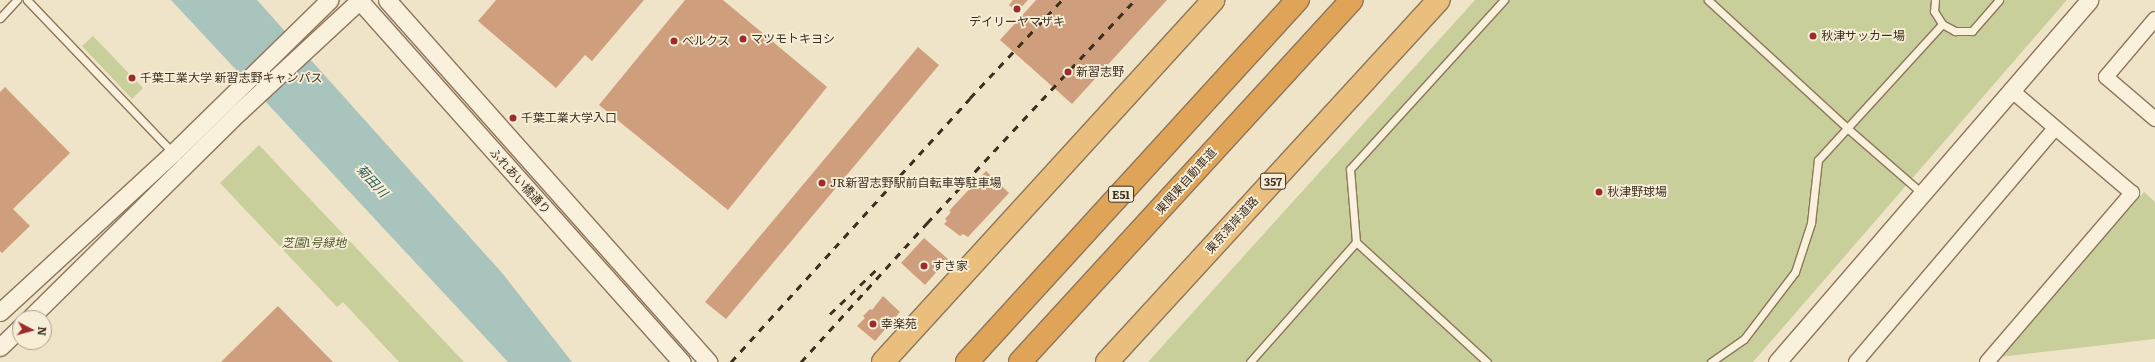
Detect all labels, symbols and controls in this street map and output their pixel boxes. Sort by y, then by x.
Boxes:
marker: デイリーヤマザキ [1012,4,1022,14]
place label: デイリーヤマザキ [969,15,1065,29]
place label: 秋津サッカー場 [1821,29,1905,43]
marker: 秋津サッカー場 [1808,31,1818,41]
place label: マツモトキヨシ [751,32,835,46]
place label: ベルクス [682,34,730,48]
marker: マツモトキヨシ [738,34,748,44]
marker: ベルクス [669,36,679,46]
place label: 新習志野 [1076,65,1124,79]
marker: 新習志野 [1063,67,1073,77]
place label: 千葉工業大学 新習志野キャンパス [140,71,322,85]
marker: 千葉工業大学 新習志野キャンパス [127,73,137,83]
place label: 千葉工業大学入口 [521,111,617,125]
marker: 千葉工業大学入口 [508,113,518,123]
street label: ふれあい橋通り [487,145,553,217]
street label: 東関東自動車道 [1153,145,1219,217]
water label: 菊田川 [353,161,391,201]
road number: 357 [1260,172,1286,190]
place label: JR新習志野駅前自転車等駐車場 [830,176,1001,190]
marker: JR新習志野駅前自転車等駐車場 [817,178,827,188]
road number: E51 [1108,185,1134,203]
place label: 秋津野球場 [1607,185,1667,199]
marker: 秋津野球場 [1594,187,1604,197]
street label: 東京湾岸道路 [1203,193,1261,257]
park label: 芝園1号緑地 [282,236,346,250]
place label: すき家 [932,259,968,273]
marker: すき家 [919,261,929,271]
north arrow [12,310,52,350]
place label: 幸楽苑 [881,317,917,331]
marker: 幸楽苑 [868,319,878,329]
text: N [35,326,51,337]

